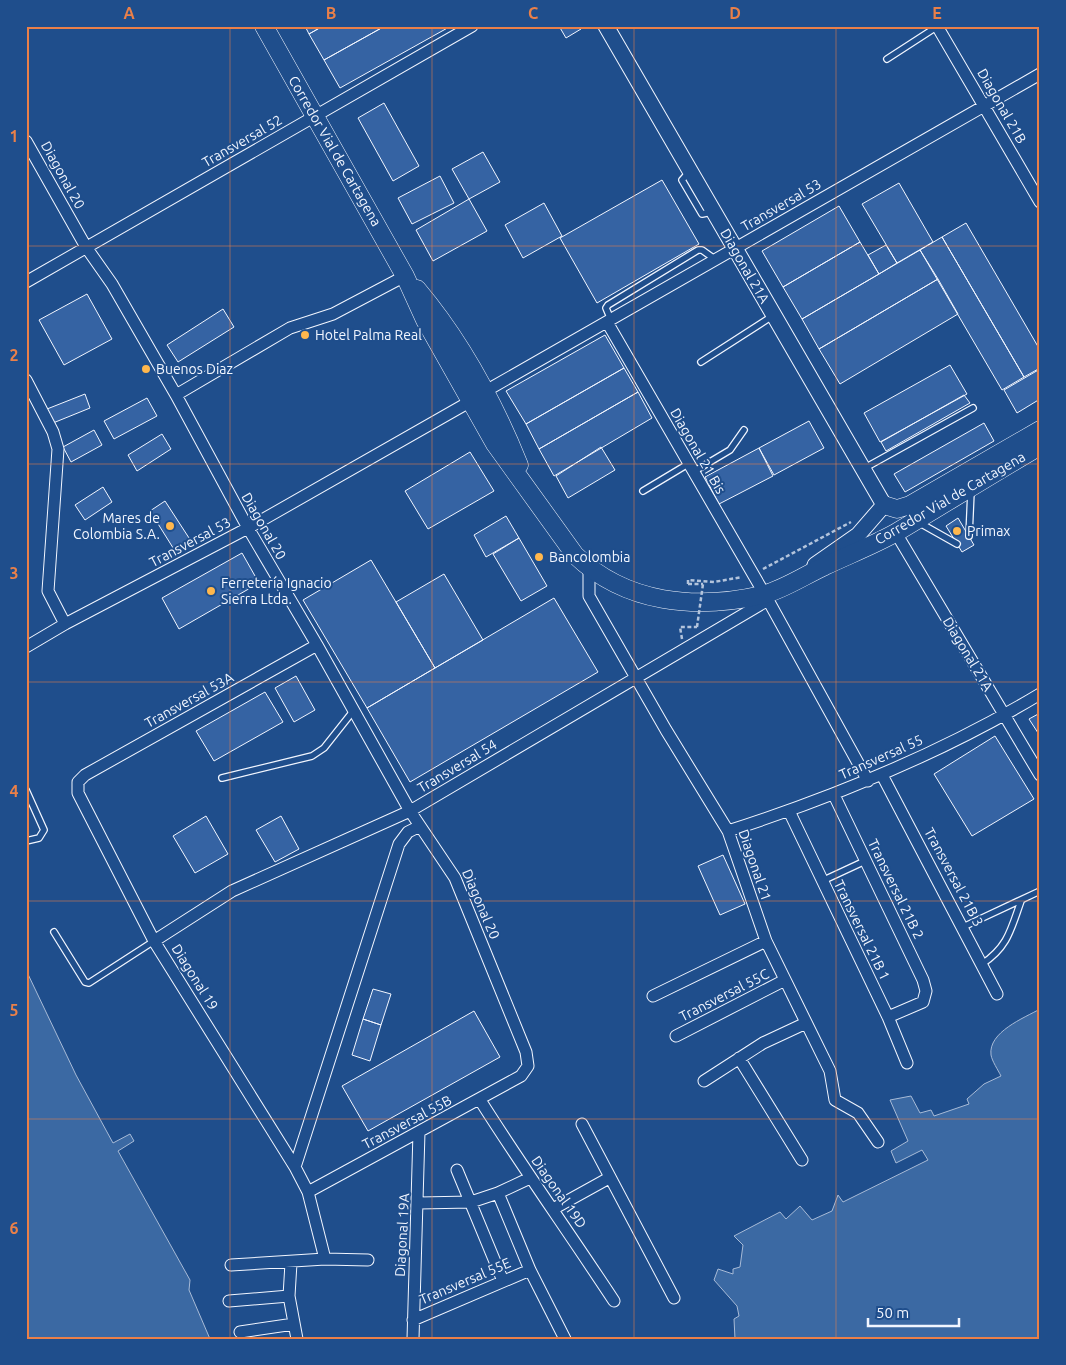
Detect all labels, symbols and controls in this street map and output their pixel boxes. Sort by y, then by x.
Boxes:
text: A [123,4,135,22]
text: B [326,4,336,22]
text: C [528,4,538,22]
text: D [729,4,741,22]
text: E [932,4,942,22]
street label: Diagonal 21B [974,66,1030,146]
street label: Corredor Vial de Cartagena [285,73,385,229]
street label: Transversal 52 [199,112,285,170]
text: 1 [9,127,19,145]
street label: Diagonal 20 [38,139,88,212]
street label: Transversal 53 [738,176,824,234]
street label: Diagonal 21A [717,226,773,306]
place label: Hotel Palma Real [315,327,422,343]
marker: Hotel Palma Real [299,329,311,341]
text: 2 [9,346,19,364]
place label: Buenos Diaz [156,361,233,377]
marker: Buenos Diaz [140,363,152,375]
street label: Diagonal 21 Bis [667,405,729,497]
street label: Corredor Vial de Cartagena [872,448,1028,548]
street label: Diagonal 20 [238,490,290,562]
place label: Mares de Colombia S.A. [73,510,160,542]
street label: Transversal 53 [147,514,233,570]
marker: Mares de Colombia S.A. [164,520,176,532]
place label: Primax [967,523,1010,539]
marker: Primax [951,525,963,537]
place label: Bancolombia [549,549,630,565]
marker: Bancolombia [533,551,545,563]
text: 3 [9,564,19,582]
place label: Ferretería Ignacio Sierra Ltda. [221,575,332,607]
marker: Ferretería Ignacio Sierra Ltda. [205,585,217,597]
street label: Diagonal 21A [940,614,996,694]
street label: Transversal 53A [142,669,236,731]
street label: Transversal 55 [837,731,925,783]
street label: Transversal 54 [414,736,500,796]
text: 4 [9,782,19,800]
street label: Transversal 21B 3 [921,825,987,929]
street label: Diagonal 21 [735,827,775,903]
street label: Transversal 21B 2 [865,836,927,942]
street label: Diagonal 20 [459,867,503,942]
street label: Transversal 21B 1 [831,877,893,983]
street label: Diagonal 19 [168,941,222,1013]
street label: Transversal 55C [677,965,772,1024]
text: 5 [9,1001,19,1019]
street label: Transversal 55B [360,1092,454,1152]
street label: Diagonal 19D [528,1153,590,1231]
street label: Diagonal 19A [392,1193,412,1277]
text: 6 [9,1219,19,1237]
street label: Transversal 55E [417,1255,513,1307]
scale bar [868,1295,960,1327]
text: 50 m [876,1304,909,1321]

